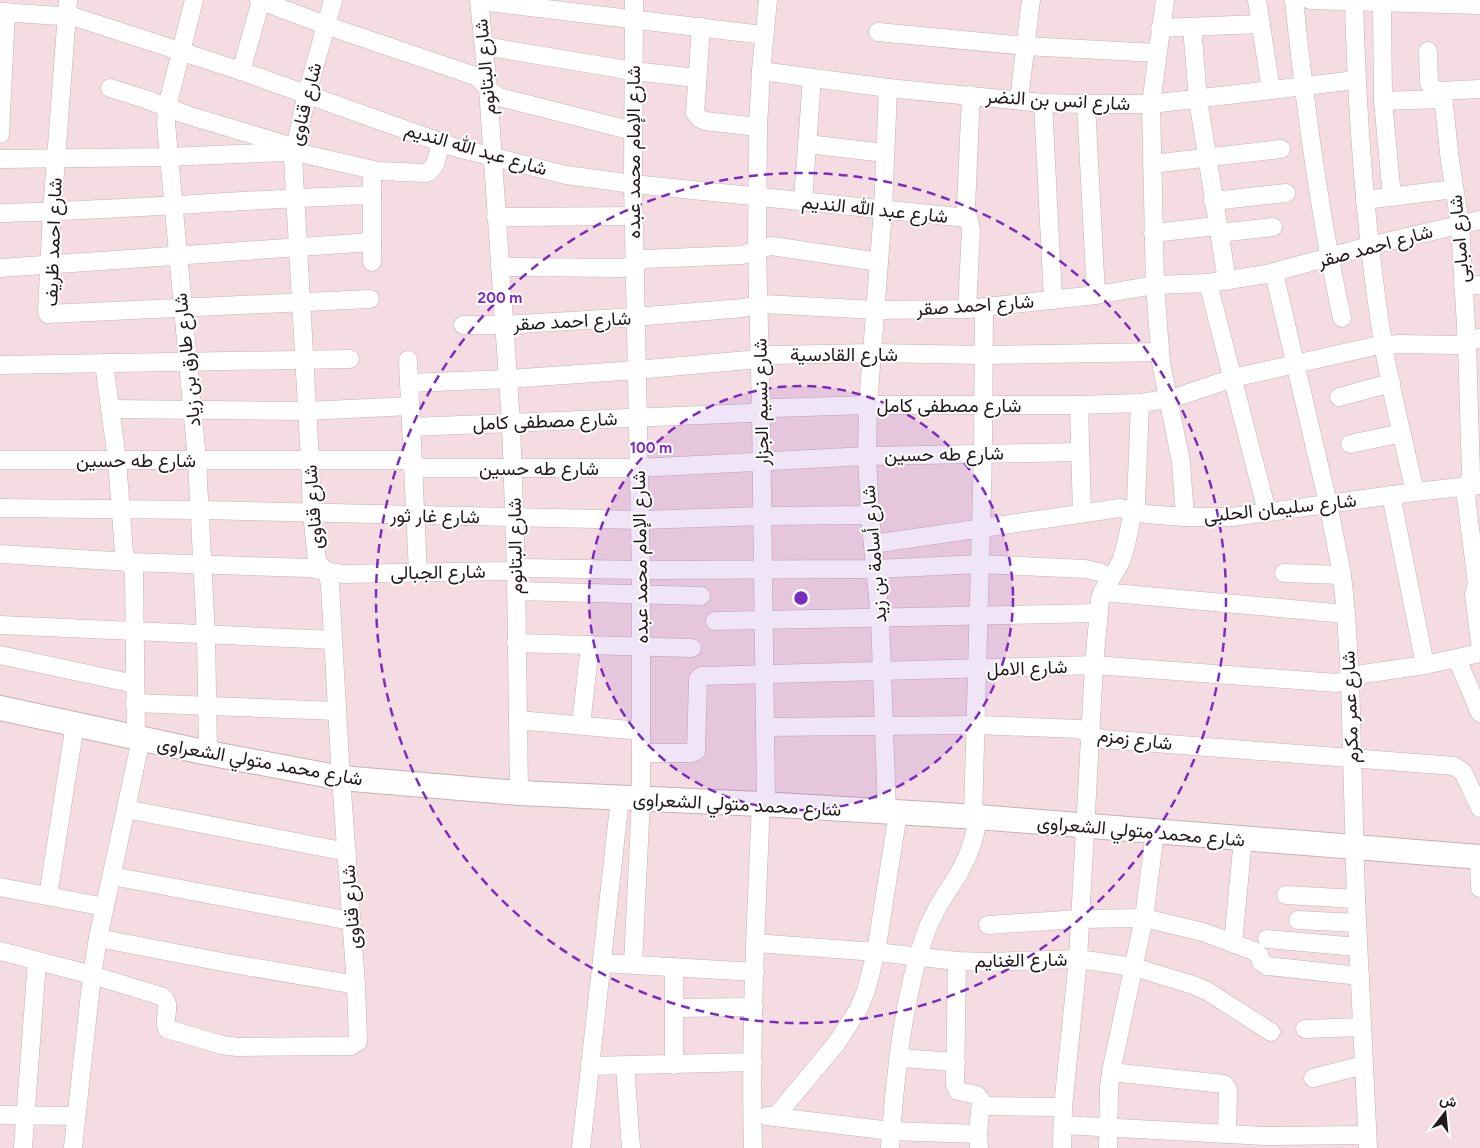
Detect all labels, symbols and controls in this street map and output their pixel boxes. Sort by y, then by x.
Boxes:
street label: شارع البتانوم [469,18,502,116]
street label: شارع قناوى [284,60,327,148]
street label: شارع الإمام محمد عبده [622,65,646,239]
street label: شارع انس بن النضر [984,85,1131,116]
street label: شارع عبد الله النديم [402,118,550,181]
street label: شارع احمد ظريف [39,177,68,307]
street label: شارع عبد الله النديم [801,190,949,229]
street label: شارع امبابى [1444,194,1475,284]
street label: شارع احمد صقر [1314,220,1435,274]
text: 200 m [478,289,522,307]
street label: شارع احمد صقر [914,289,1035,322]
street label: شارع طارق بن زياد [169,292,206,428]
street label: شارع احمد صقر [511,306,632,337]
street label: شارع نسيم الجزار [748,338,775,467]
street label: شارع القادسية [790,343,898,367]
street label: شارع مصطفى كامل [877,394,1021,418]
street label: شارع مصطفى كامل [472,407,618,436]
text: 100 m [630,439,672,457]
street label: شارع طه حسين [884,441,1004,468]
street label: شارع طه حسين [76,449,196,473]
street label: شارع طه حسين [479,457,599,481]
street label: شارع قناوى [299,464,328,550]
street label: شارع الإمام محمد عبده [627,470,654,644]
street label: شارع أسامة بن زيد [857,484,892,624]
street label: شارع سليمان الحلبى [1202,489,1358,528]
street label: شارع البتانوم [503,497,528,595]
street label: شارع غار ثور [389,504,480,529]
street label: شارع الجبالى [390,560,486,585]
centre of rings [792,589,810,607]
street label: شارع عمر مكرم [1337,650,1364,764]
street label: شارع الامل [986,655,1068,682]
street label: شارع زمزم [1096,723,1174,756]
street label: شارع محمد متولي الشعراوى [155,732,365,794]
street label: شارع محمد متولي الشعراوى [632,787,842,825]
street label: شارع محمد متولي الشعراوى [1036,810,1246,856]
street label: شارع قناوى [337,864,366,950]
street label: شارع الغنايم [974,948,1068,973]
north arrow [1420,1088,1470,1138]
text: ش [1438,1090,1459,1112]

